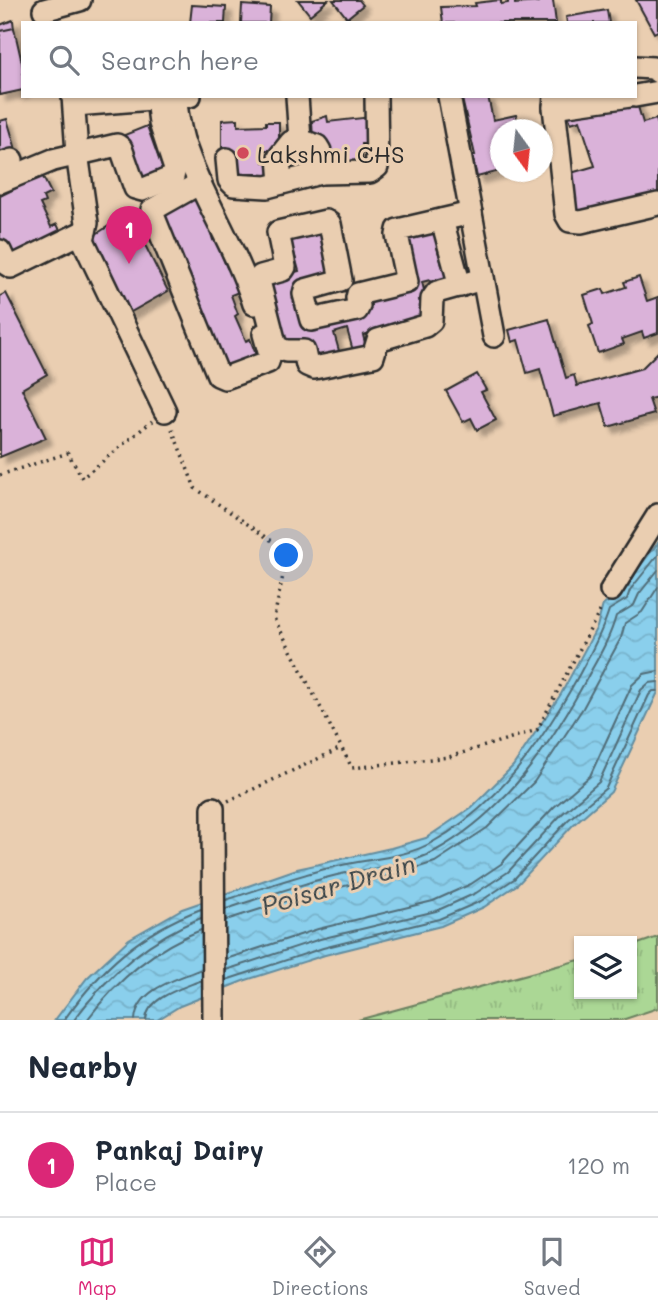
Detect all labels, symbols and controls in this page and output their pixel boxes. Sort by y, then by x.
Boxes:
search box [21,21,637,98]
icon: search [45,41,83,79]
text: Search here [101,43,259,77]
north arrow [490,119,553,182]
place label: Lakshmi CHS [257,138,404,169]
marker: Lakshmi CHS [235,145,251,161]
pin: 1 [106,206,152,264]
your location [269,538,303,572]
water label: Poisar Drain [257,846,419,922]
map controls [574,936,637,999]
button: layers [574,936,637,999]
text: Nearby [28,1046,138,1086]
text: Pankaj Dairy [95,1133,264,1167]
text: 1 [46,1150,56,1180]
text: 120 m [567,1150,630,1180]
text: Place [95,1167,157,1197]
tab: Map [78,1233,116,1300]
tab: Directions [272,1233,368,1300]
tab: Saved [524,1233,580,1300]

